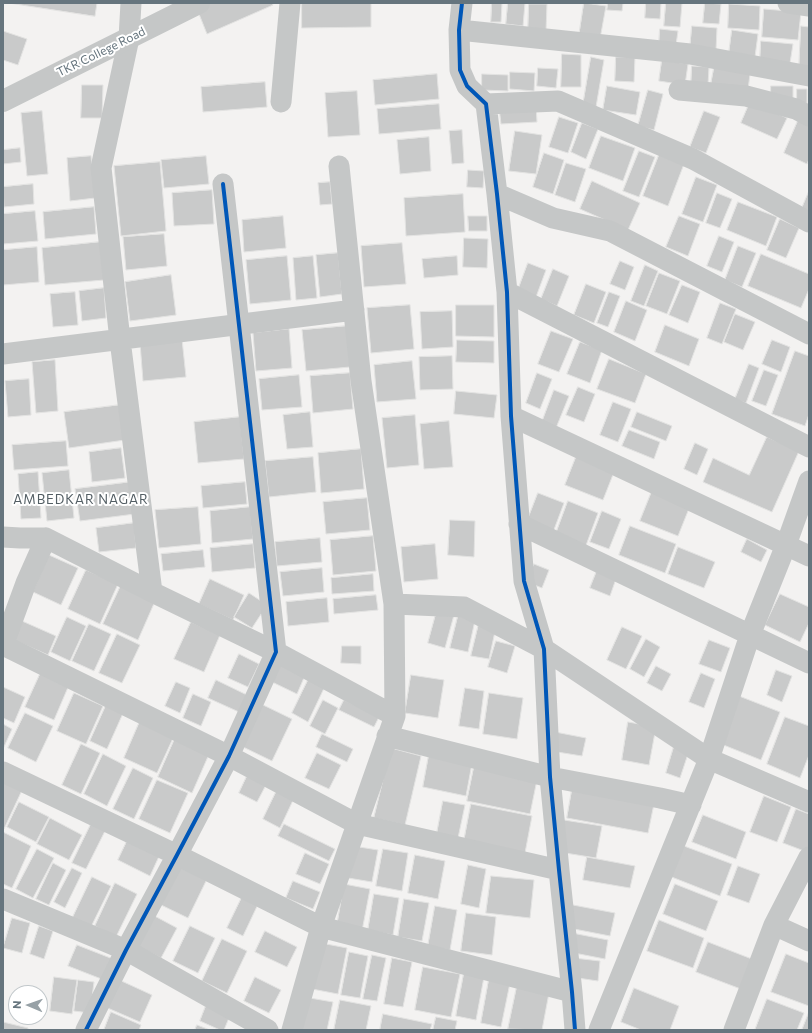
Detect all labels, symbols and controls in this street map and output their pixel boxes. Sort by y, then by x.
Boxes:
street label: TKR College Road [54,24,148,80]
district label: AMBEDKAR NAGAR [13,492,149,508]
north arrow [8,985,48,1025]
text: N [10,1000,23,1009]

